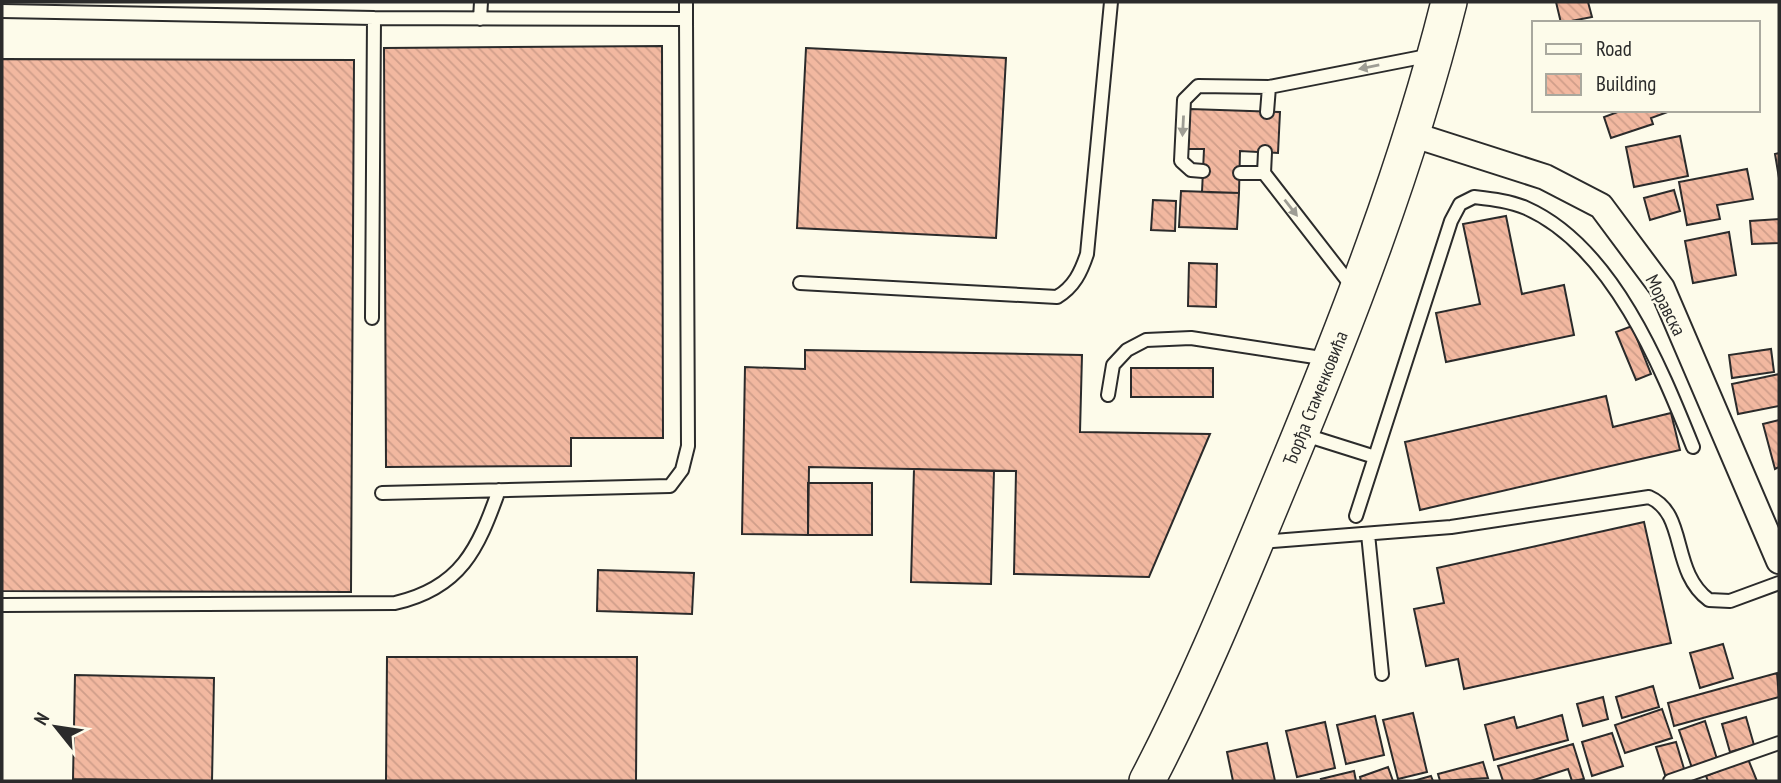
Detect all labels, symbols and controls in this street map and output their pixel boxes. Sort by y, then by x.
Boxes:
legend [1532,21,1760,112]
text: Road [1596,35,1632,62]
one-way arrow [1358,62,1380,73]
text: Building [1596,70,1656,97]
one-way arrow [1177,115,1188,137]
one-way arrow [1283,198,1298,216]
street label: Моравска [1640,270,1692,340]
street label: Ђорђа Стаменковића [1277,327,1353,469]
north arrow [21,692,91,762]
text: N [28,708,54,729]

